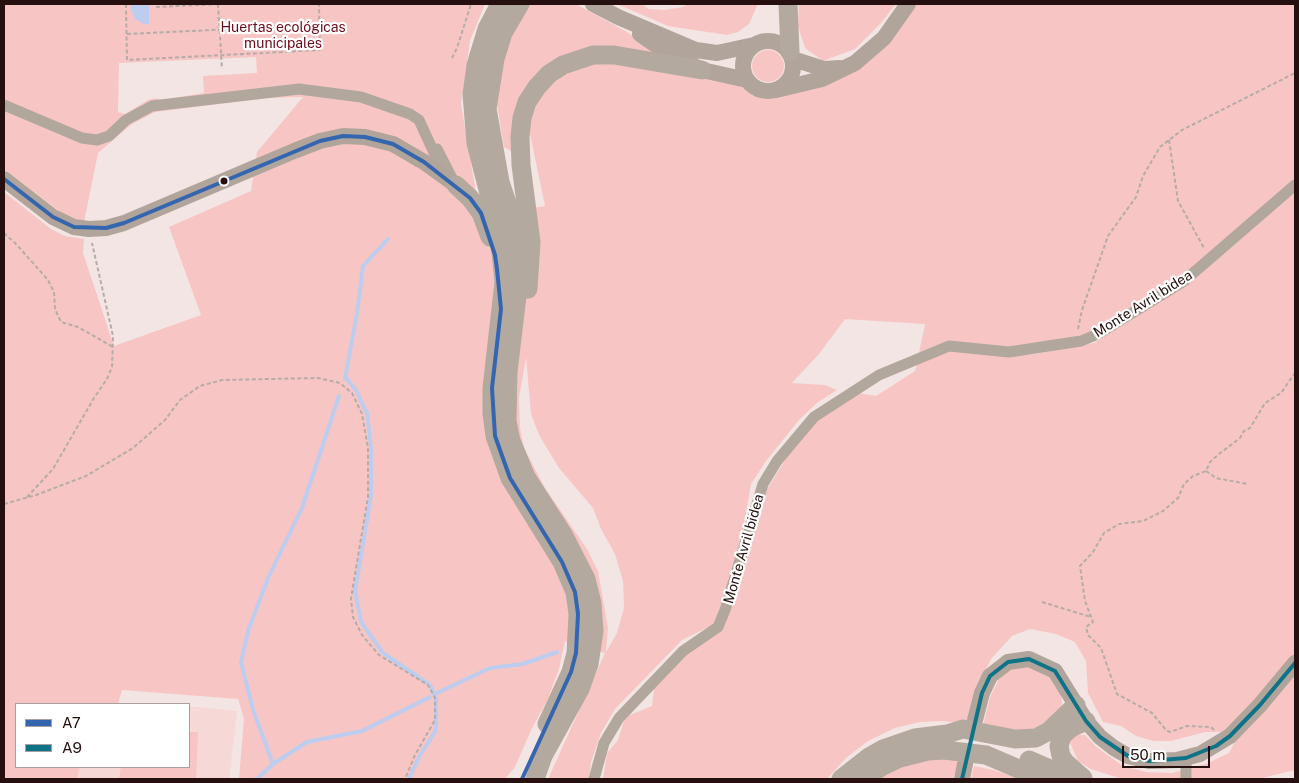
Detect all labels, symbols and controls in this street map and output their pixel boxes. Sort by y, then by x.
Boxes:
park label: Huertas ecológicas municipales [220,20,346,52]
unlabelled marker [219,176,229,186]
street label: Monte Avril bidea [1091,267,1195,341]
street label: Monte Avril bidea [720,492,768,606]
legend [15,703,190,768]
text: A7 [62,714,81,731]
scale bar [1124,736,1212,768]
text: A9 [62,739,82,756]
text: 50 m [1130,746,1165,763]

